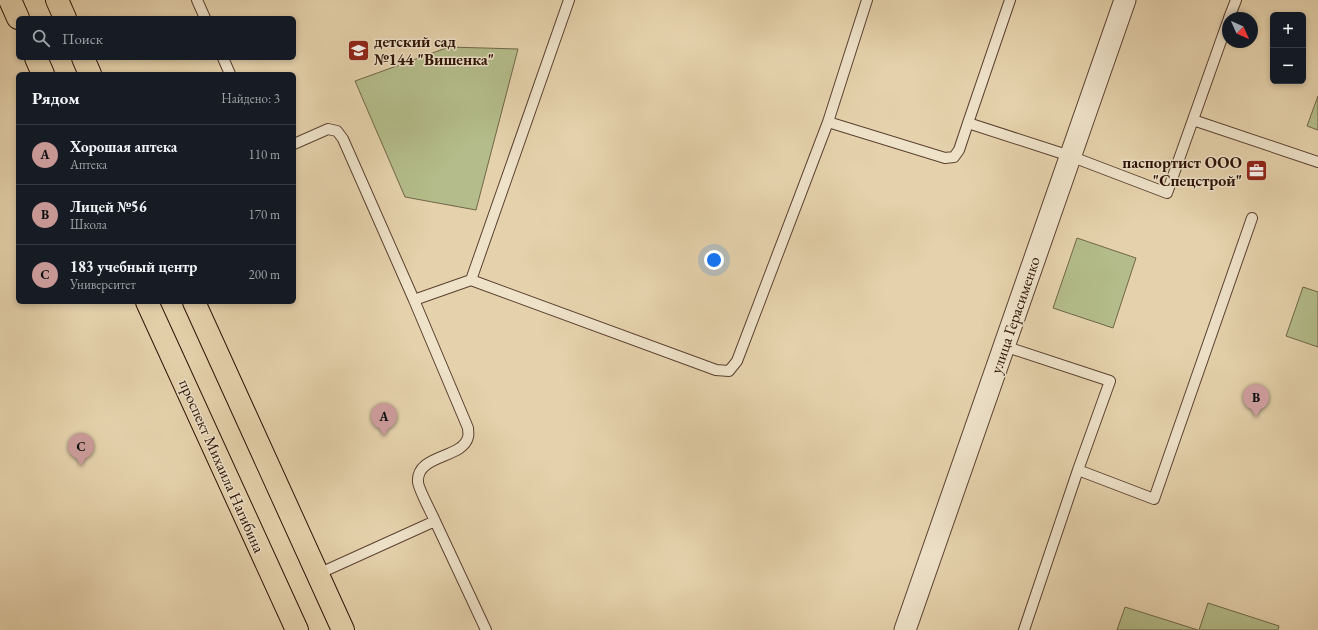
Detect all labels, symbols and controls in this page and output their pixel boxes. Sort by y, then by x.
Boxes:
north arrow [1222,12,1258,48]
map controls [1270,12,1306,84]
button: + [1270,12,1306,48]
search box [16,16,296,60]
icon: search [30,27,52,49]
text: Поиск [62,29,103,48]
place label: детский сад №144 "Вишенка" [374,31,494,70]
school or university icon: детский сад №144 "Вишенка" [346,37,372,63]
button: − [1270,48,1306,84]
text: Рядом [32,87,80,109]
text: Найдено: 3 [221,90,280,107]
text: Хорошая аптека [70,137,177,156]
text: A [40,146,50,163]
text: 110 m [249,146,280,163]
place label: паспортист ООО "Спецстрой" [1122,152,1242,191]
text: Аптека [70,156,107,173]
office icon: паспортист ООО "Спецстрой" [1244,158,1270,184]
text: Лицей №56 [70,197,147,216]
text: B [41,206,49,223]
text: 170 m [249,206,280,223]
text: Школа [70,216,107,233]
your location [704,250,724,270]
street label: улица Герасименко [985,254,1045,376]
text: 183 учебный центр [70,257,197,276]
text: C [40,266,50,283]
text: 200 m [249,266,280,283]
text: Университет [70,276,136,293]
street label: проспект Михаила Нагибина [174,376,270,557]
pin: B [1243,384,1269,417]
pin: A [371,403,397,436]
pin: C [68,433,94,466]

